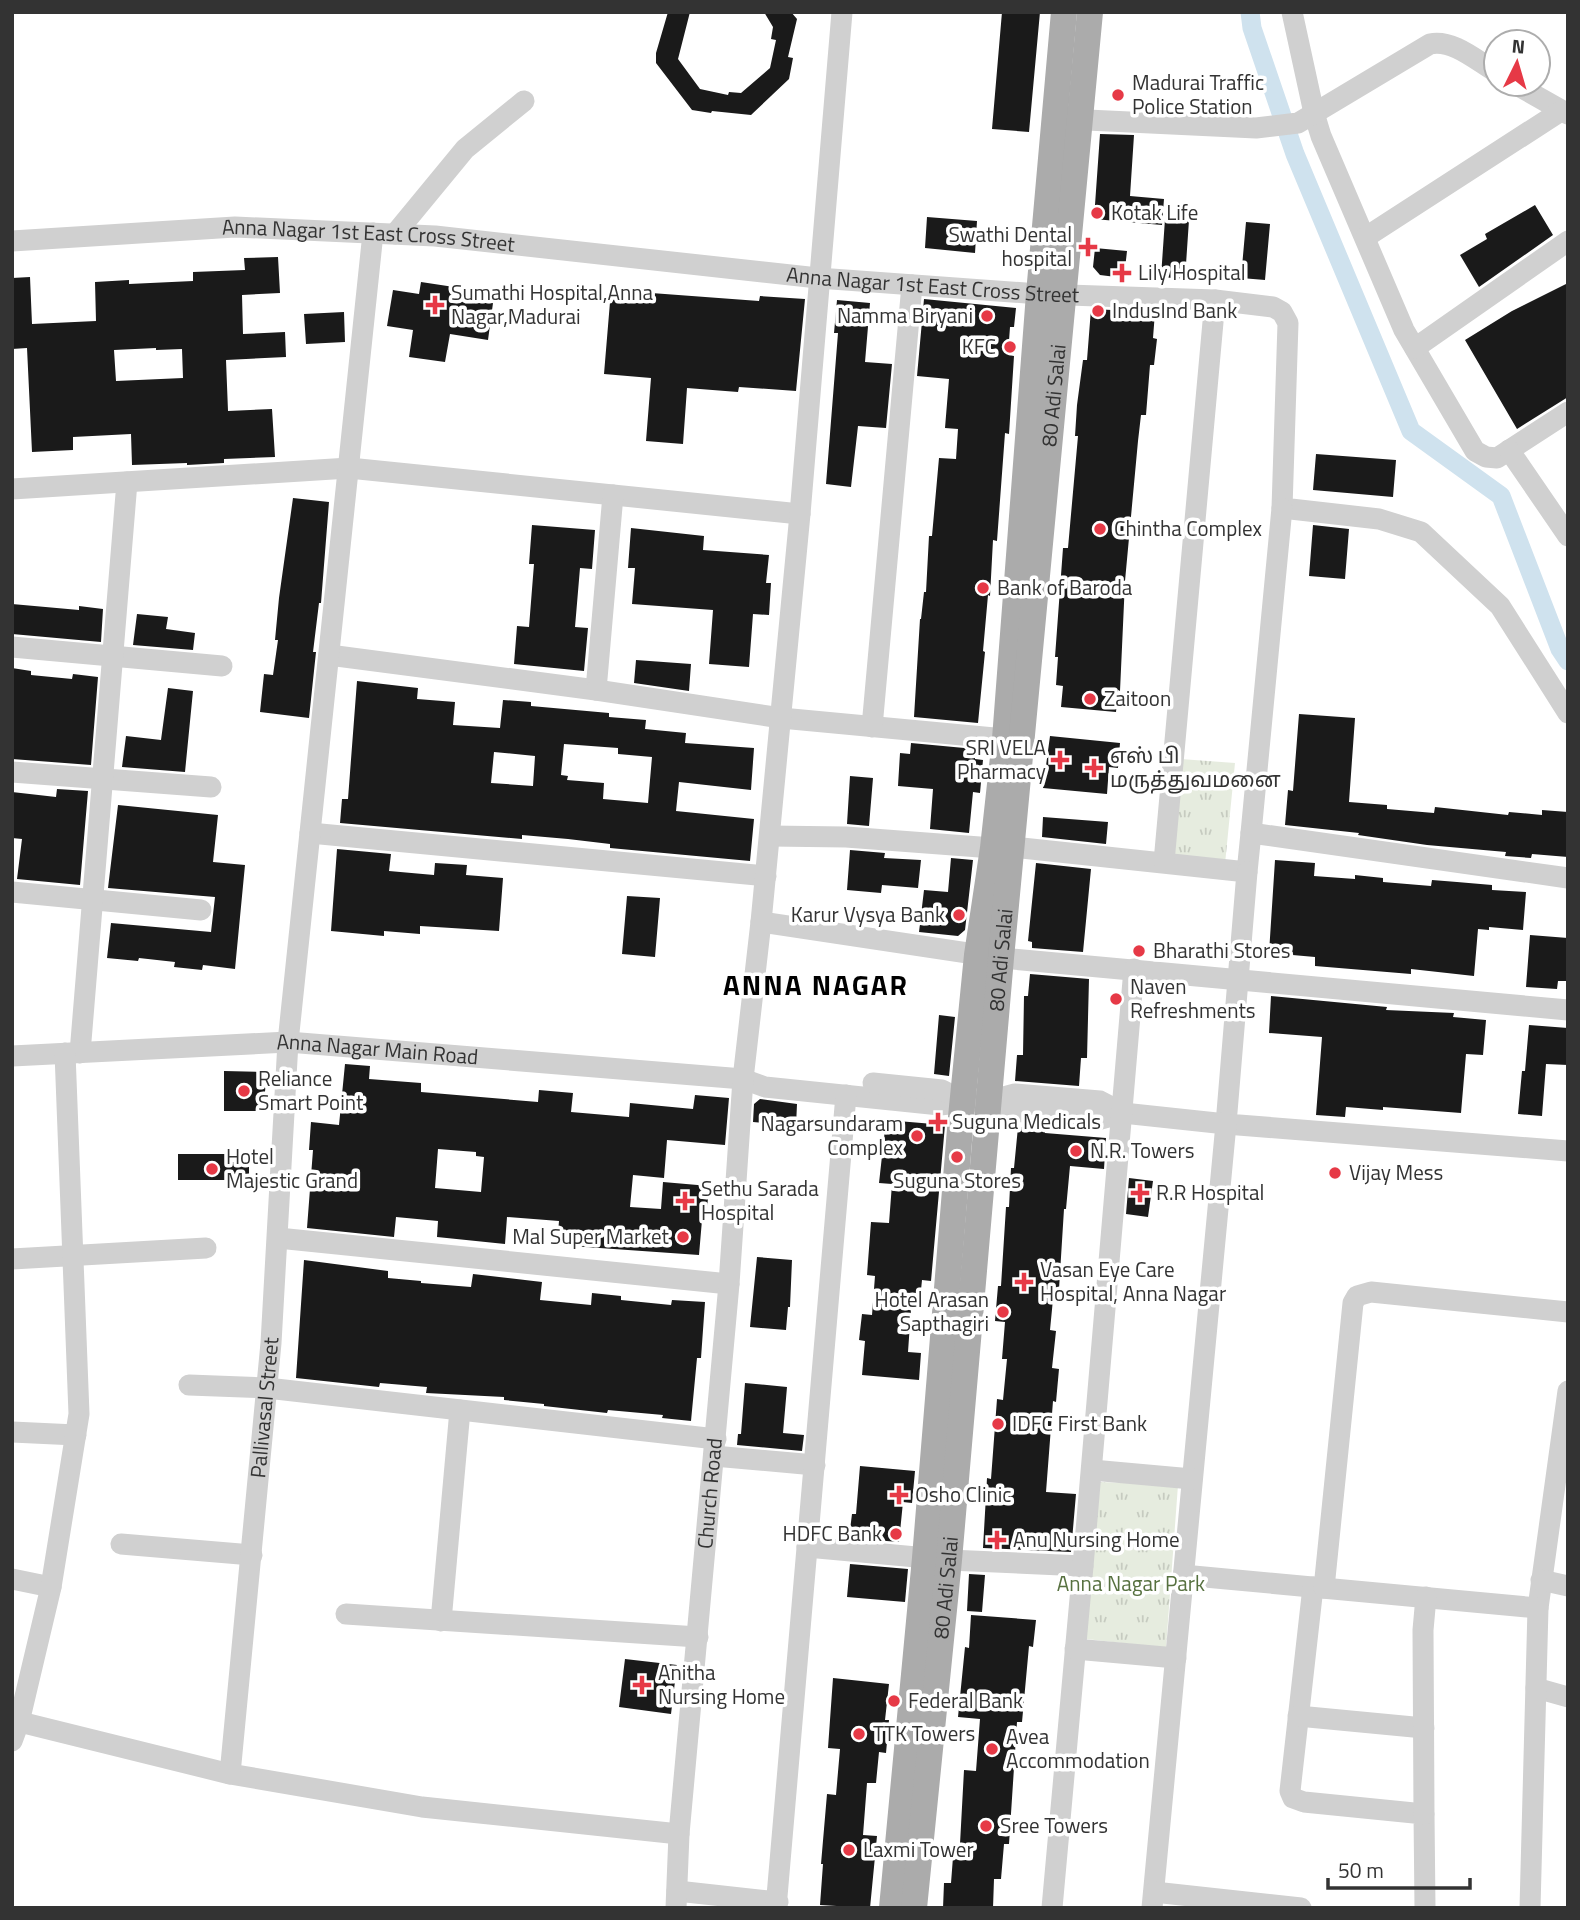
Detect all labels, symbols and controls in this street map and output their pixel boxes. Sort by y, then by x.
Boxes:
north arrow [1482,28,1552,98]
text: N [1511,31,1526,61]
place label: Madurai Traffic Police Station [1132,66,1264,122]
marker: Madurai Traffic Police Station [1110,87,1126,103]
place label: Kotak Life [1111,196,1198,228]
marker: Kotak Life [1089,205,1105,221]
street label: Anna Nagar 1st East Cross Street [221,210,517,260]
place label: Swathi Dental hospital [948,218,1072,274]
marker: Swathi Dental hospital [1078,237,1098,257]
place label: Lily Hospital [1138,256,1246,288]
street label: Anna Nagar 1st East Cross Street [785,258,1080,310]
marker: Lily Hospital [1112,263,1132,283]
place label: Sumathi Hospital,Anna Nagar,Madurai [451,276,654,332]
place label: IndusInd Bank [1112,294,1237,326]
marker: Sumathi Hospital,Anna Nagar,Madurai [425,295,445,315]
place label: Namma Biryani [837,299,973,331]
marker: IndusInd Bank [1090,303,1106,319]
marker: Namma Biryani [979,308,995,324]
place label: KFC [962,330,996,362]
marker: KFC [1002,339,1018,355]
street label: 80 Adi Salai [1032,343,1074,448]
place label: Chintha Complex [1114,512,1263,544]
marker: Chintha Complex [1092,521,1108,537]
place label: Bank of Baroda [997,571,1133,603]
marker: Bank of Baroda [975,580,991,596]
place label: Zaitoon [1104,682,1171,714]
marker: Zaitoon [1082,691,1098,707]
place label: SRI VELA Pharmacy [957,731,1046,787]
place label: எஸ் பி மருத்துவமனை [1110,739,1281,795]
marker: SRI VELA Pharmacy [1052,752,1068,768]
marker: எஸ் பி மருத்துவமனை [1084,758,1104,778]
place label: Karur Vysya Bank [791,898,945,930]
marker: Karur Vysya Bank [951,907,967,923]
street label: 80 Adi Salai [979,907,1021,1012]
place label: Bharathi Stores [1153,934,1290,966]
marker: Bharathi Stores [1131,943,1147,959]
district label: ANNA NAGAR [723,963,909,1006]
place label: Naven Refreshments [1130,970,1256,1026]
marker: Naven Refreshments [1108,991,1124,1007]
street label: Anna Nagar Main Road [276,1025,480,1072]
place label: Reliance Smart Point [258,1062,364,1118]
marker: Reliance Smart Point [236,1083,252,1099]
place label: Suguna Medicals [952,1105,1101,1137]
place label: Nagarsundaram Complex [761,1107,903,1163]
marker: Suguna Medicals [930,1114,946,1130]
marker: Nagarsundaram Complex [909,1128,925,1144]
place label: N.R. Towers [1090,1134,1194,1166]
place label: Hotel Majestic Grand [226,1140,358,1196]
marker: N.R. Towers [1068,1143,1084,1159]
marker: Suguna Stores [949,1149,965,1165]
place label: Vijay Mess [1349,1156,1443,1188]
marker: Hotel Majestic Grand [204,1161,220,1177]
place label: Suguna Stores [893,1164,1021,1196]
marker: Vijay Mess [1327,1165,1343,1181]
place label: Sethu Sarada Hospital [701,1172,819,1228]
place label: R.R Hospital [1156,1176,1264,1208]
marker: R.R Hospital [1130,1183,1150,1203]
marker: Sethu Sarada Hospital [675,1191,695,1211]
place label: Mal Super Market [512,1220,670,1252]
marker: Mal Super Market [675,1229,691,1245]
place label: Vasan Eye Care Hospital, Anna Nagar [1040,1253,1226,1309]
marker: Vasan Eye Care Hospital, Anna Nagar [1014,1272,1034,1292]
place label: Hotel Arasan Sapthagiri [875,1283,989,1339]
marker: Hotel Arasan Sapthagiri [995,1304,1011,1320]
street label: Pallivasal Street [241,1336,286,1480]
place label: IDFC First Bank [1012,1407,1147,1439]
marker: IDFC First Bank [990,1416,1006,1432]
street label: Church Road [688,1436,730,1550]
place label: Osho Clinic [915,1478,1012,1510]
marker: Osho Clinic [889,1485,909,1505]
place label: HDFC Bank [783,1517,882,1549]
place label: Anu Nursing Home [1013,1523,1180,1555]
marker: HDFC Bank [888,1526,904,1542]
marker: Anu Nursing Home [987,1530,1007,1550]
street label: 80 Adi Salai [924,1535,966,1640]
park label: Anna Nagar Park [1057,1567,1205,1599]
place label: Anitha Nursing Home [658,1656,785,1712]
marker: Anitha Nursing Home [632,1675,652,1695]
place label: Federal Bank [908,1684,1023,1716]
marker: Federal Bank [886,1693,902,1709]
place label: TTK Towers [873,1717,975,1749]
place label: Avea Accommodation [1006,1720,1150,1776]
marker: TTK Towers [851,1726,867,1742]
marker: Avea Accommodation [984,1741,1000,1757]
place label: Sree Towers [1000,1809,1108,1841]
marker: Sree Towers [978,1818,994,1834]
place label: Laxmi Tower [863,1833,974,1865]
marker: Laxmi Tower [841,1842,857,1858]
scale bar [1328,1846,1470,1890]
text: 50 m [1338,1854,1384,1886]

